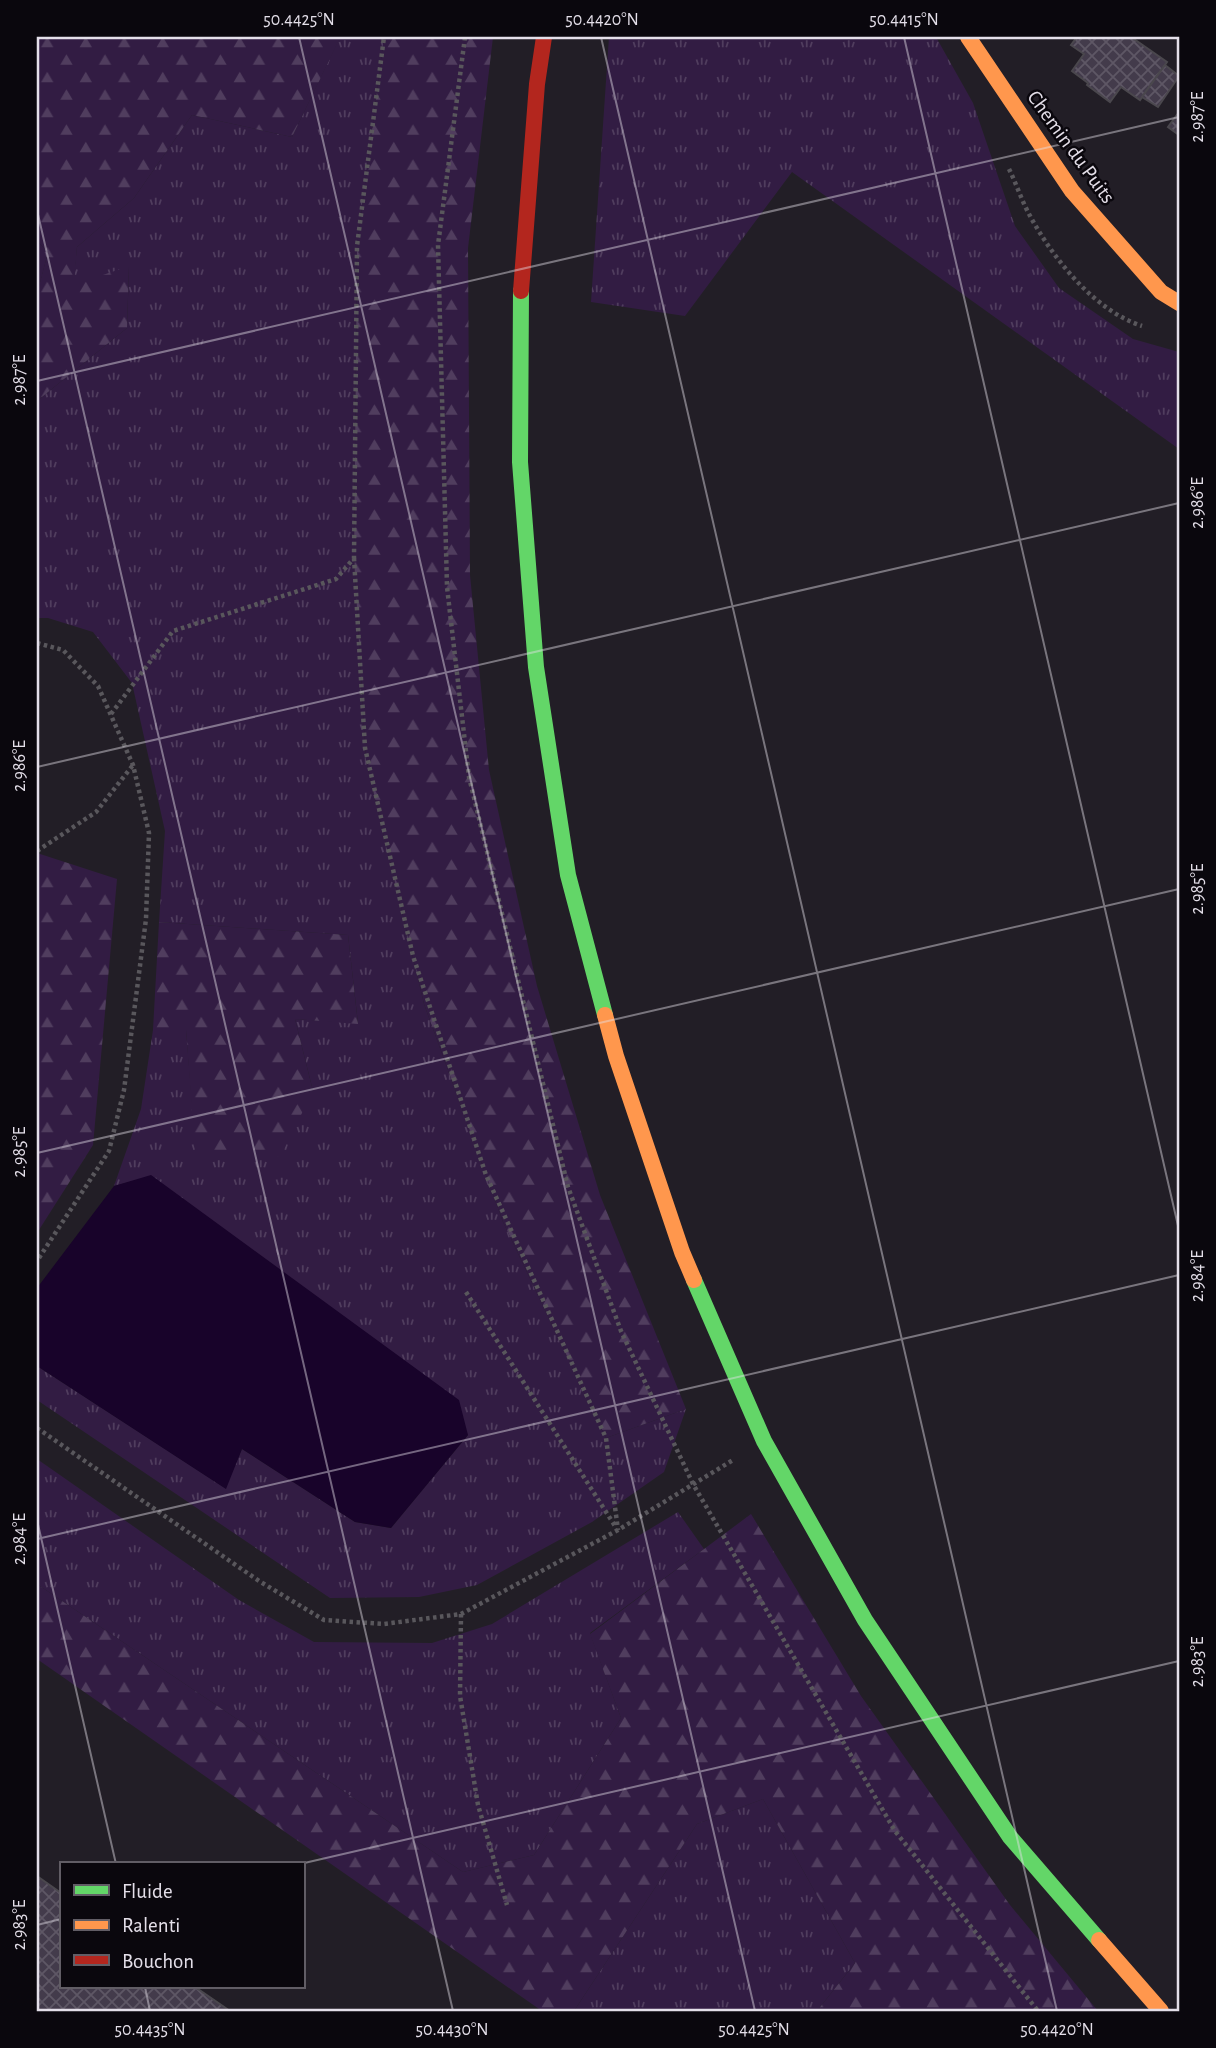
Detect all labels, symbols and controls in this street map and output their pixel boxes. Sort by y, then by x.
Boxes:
text: 50.4425°N [263,11,335,29]
text: 50.4420°N [565,11,639,29]
text: 50.4415°N [869,11,939,29]
street label: Chemin du Puits [1023,87,1119,207]
text: 2.987°E [1189,91,1207,142]
text: 2.987°E [11,354,29,405]
text: 2.986°E [1189,477,1207,529]
text: 2.986°E [11,740,29,792]
text: 2.985°E [1189,863,1207,914]
text: 2.985°E [11,1126,29,1177]
text: 2.984°E [1189,1250,1207,1302]
text: 2.984°E [11,1513,29,1565]
text: 2.983°E [1189,1636,1207,1687]
legend [60,1862,304,1988]
text: Fluide [122,1881,173,1902]
text: 2.983°E [11,1899,29,1950]
text: Ralenti [122,1915,180,1936]
text: Bouchon [122,1951,194,1972]
text: 50.4435°N [115,2021,185,2039]
text: 50.4430°N [416,2021,488,2039]
text: 50.4425°N [718,2021,790,2039]
text: 50.4420°N [1020,2021,1094,2039]

